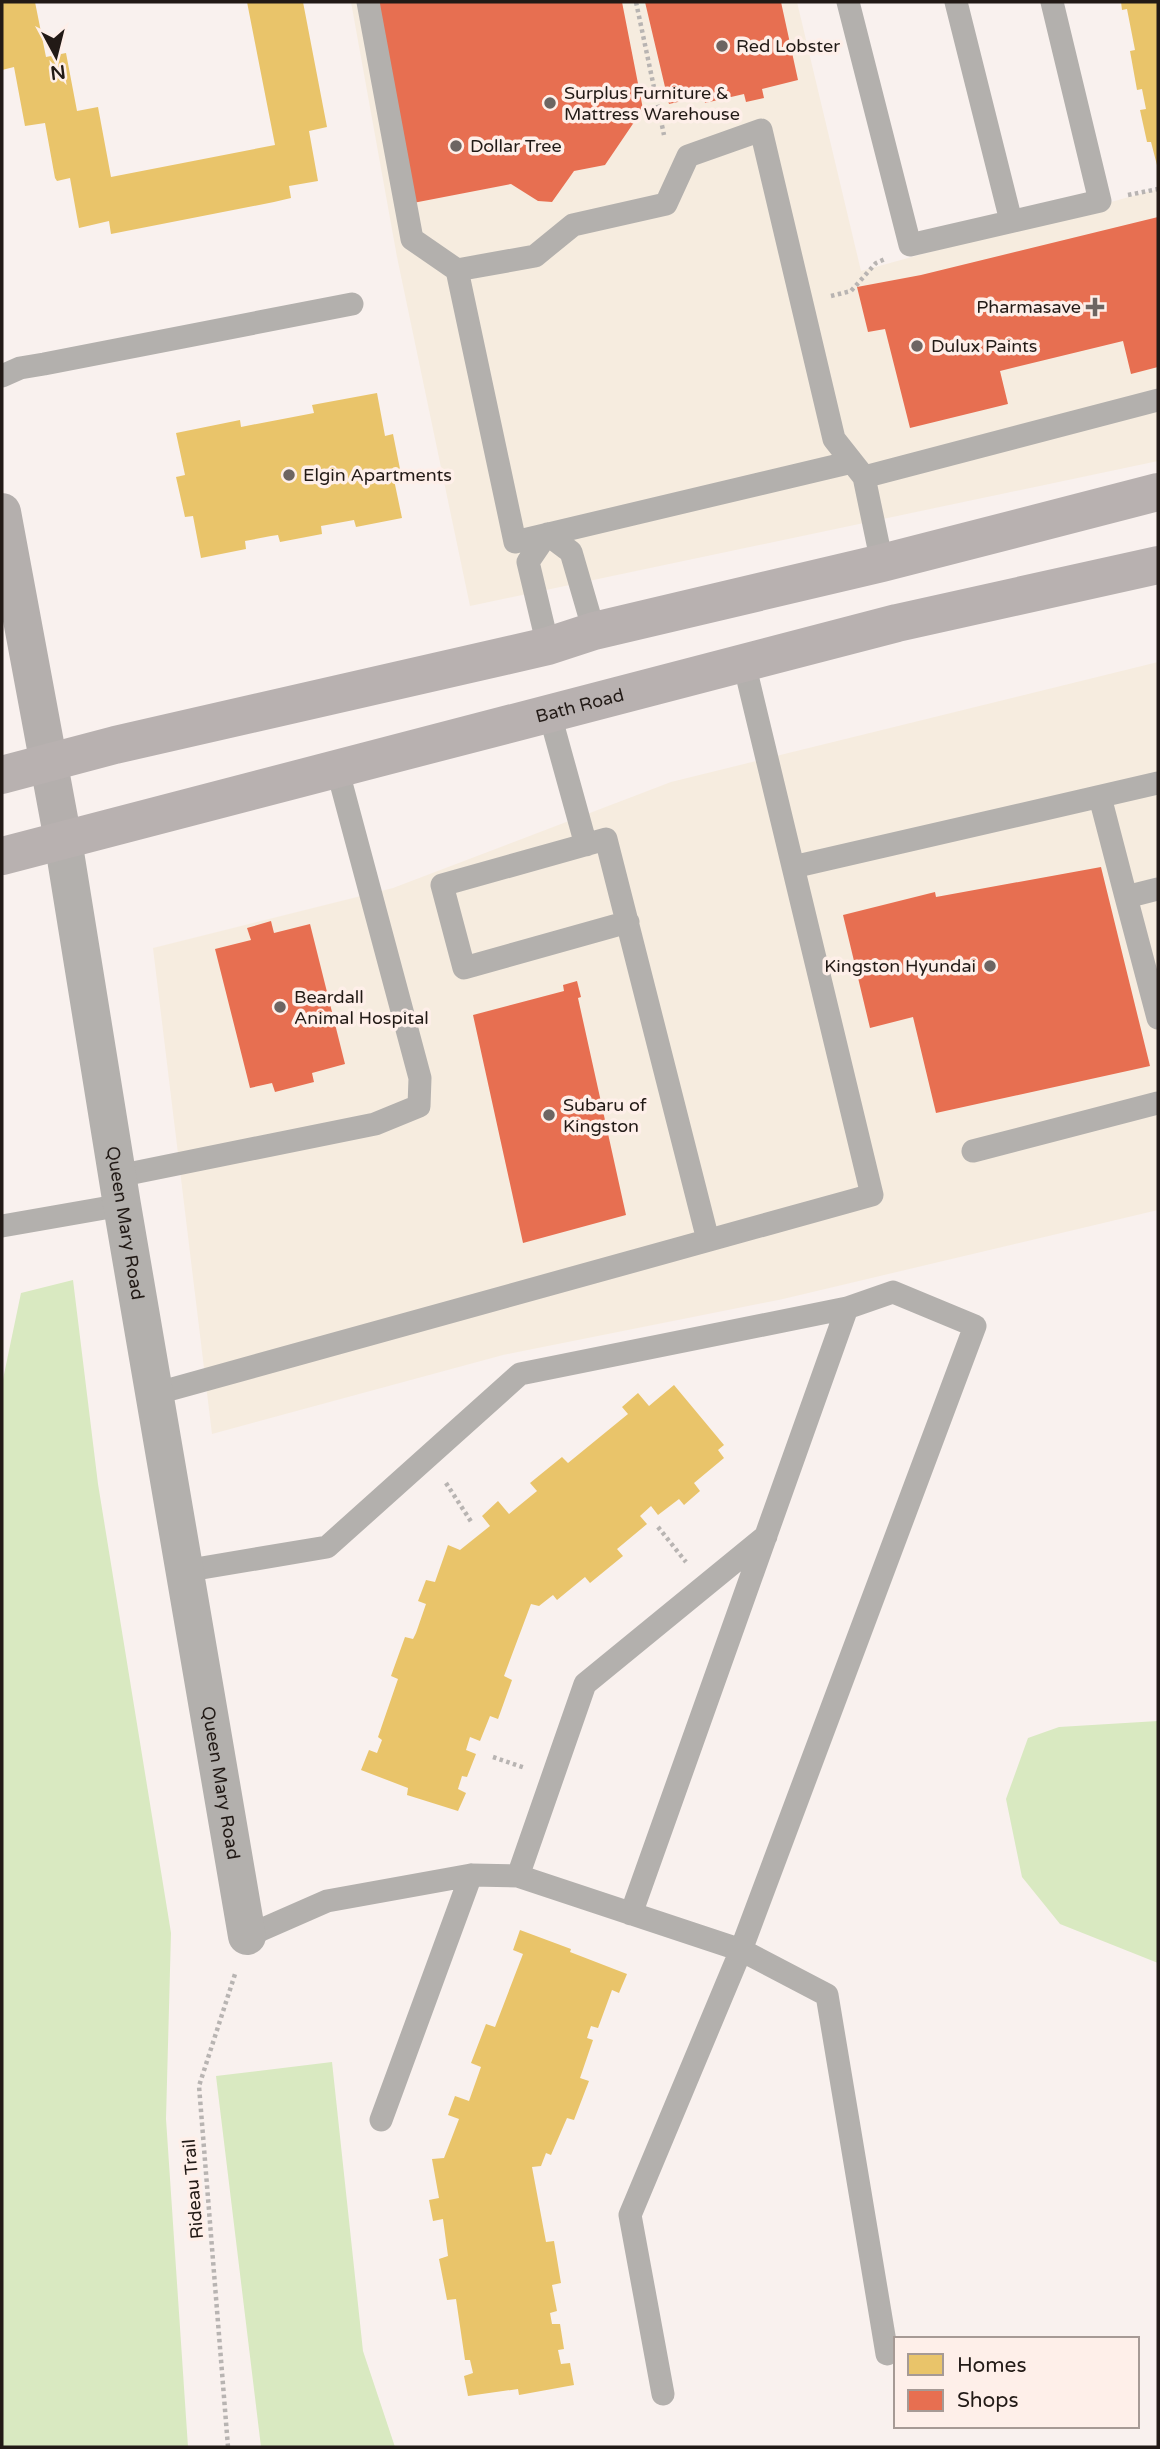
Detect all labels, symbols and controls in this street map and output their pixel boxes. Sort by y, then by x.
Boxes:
north arrow [21,21,91,91]
place label: Red Lobster [736,35,840,57]
marker: Red Lobster [714,38,730,54]
text: N [49,60,67,84]
place label: Surplus Furniture & Mattress Warehouse [564,82,740,125]
marker: Surplus Furniture & Mattress Warehouse [542,95,558,111]
place label: Dollar Tree [470,135,562,157]
marker: Dollar Tree [448,138,464,154]
place label: Pharmasave [976,296,1081,318]
marker: Pharmasave [1087,299,1103,315]
place label: Dulux Paints [931,335,1037,357]
marker: Dulux Paints [909,338,925,354]
place label: Elgin Apartments [303,464,452,486]
marker: Elgin Apartments [281,467,297,483]
street label: Bath Road [533,684,626,728]
place label: Kingston Hyundai [824,955,976,977]
marker: Kingston Hyundai [982,958,998,974]
place label: Beardall Animal Hospital [294,986,429,1029]
marker: Beardall Animal Hospital [272,999,288,1015]
place label: Subaru of Kingston [563,1094,647,1137]
marker: Subaru of Kingston [541,1107,557,1123]
street label: Queen Mary Road [102,1144,149,1302]
street label: Queen Mary Road [197,1704,245,1861]
street label: Rideau Trail [178,2138,208,2240]
legend [894,2337,1139,2428]
text: Homes [957,2353,1027,2378]
text: Shops [957,2388,1019,2413]

